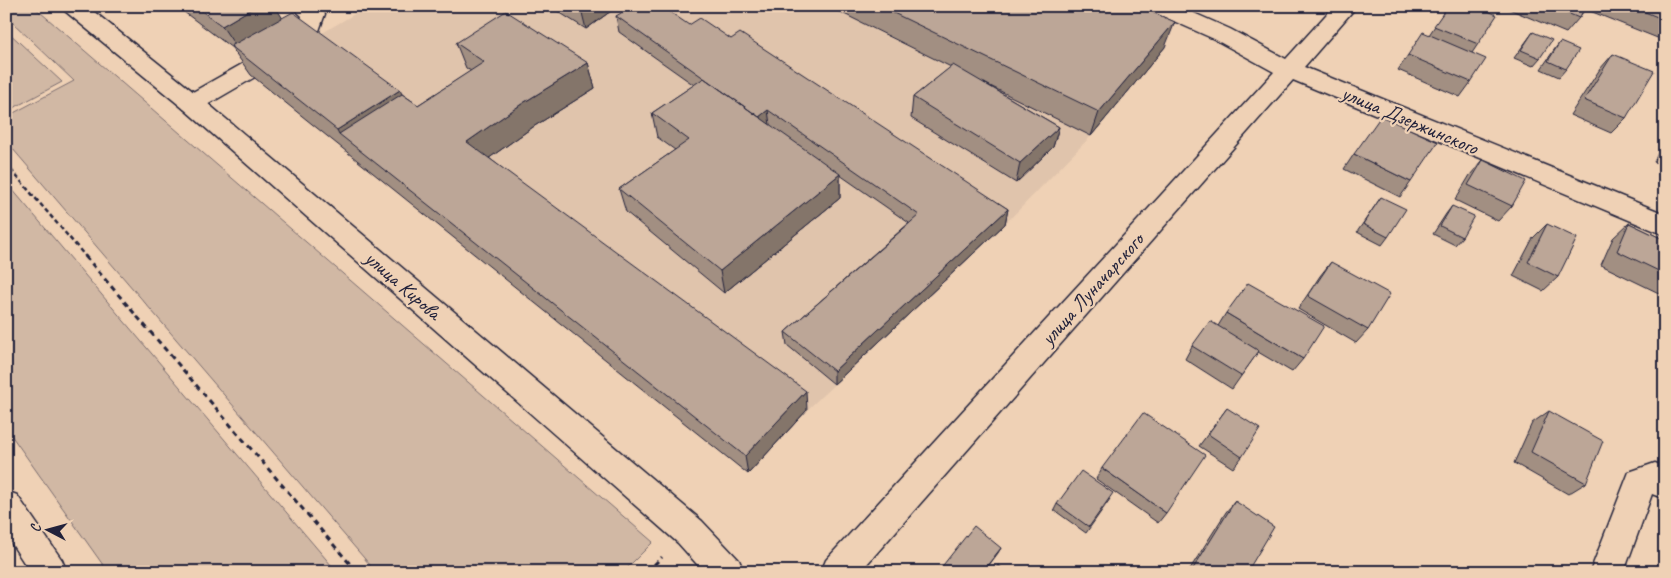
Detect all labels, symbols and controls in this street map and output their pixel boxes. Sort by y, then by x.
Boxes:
street label: улица Дзержинского [1336,79,1483,161]
street label: улица Луначарского [1033,226,1151,352]
street label: улица Кирова [358,243,448,327]
north arrow [22,506,72,556]
text: С [27,522,45,533]

